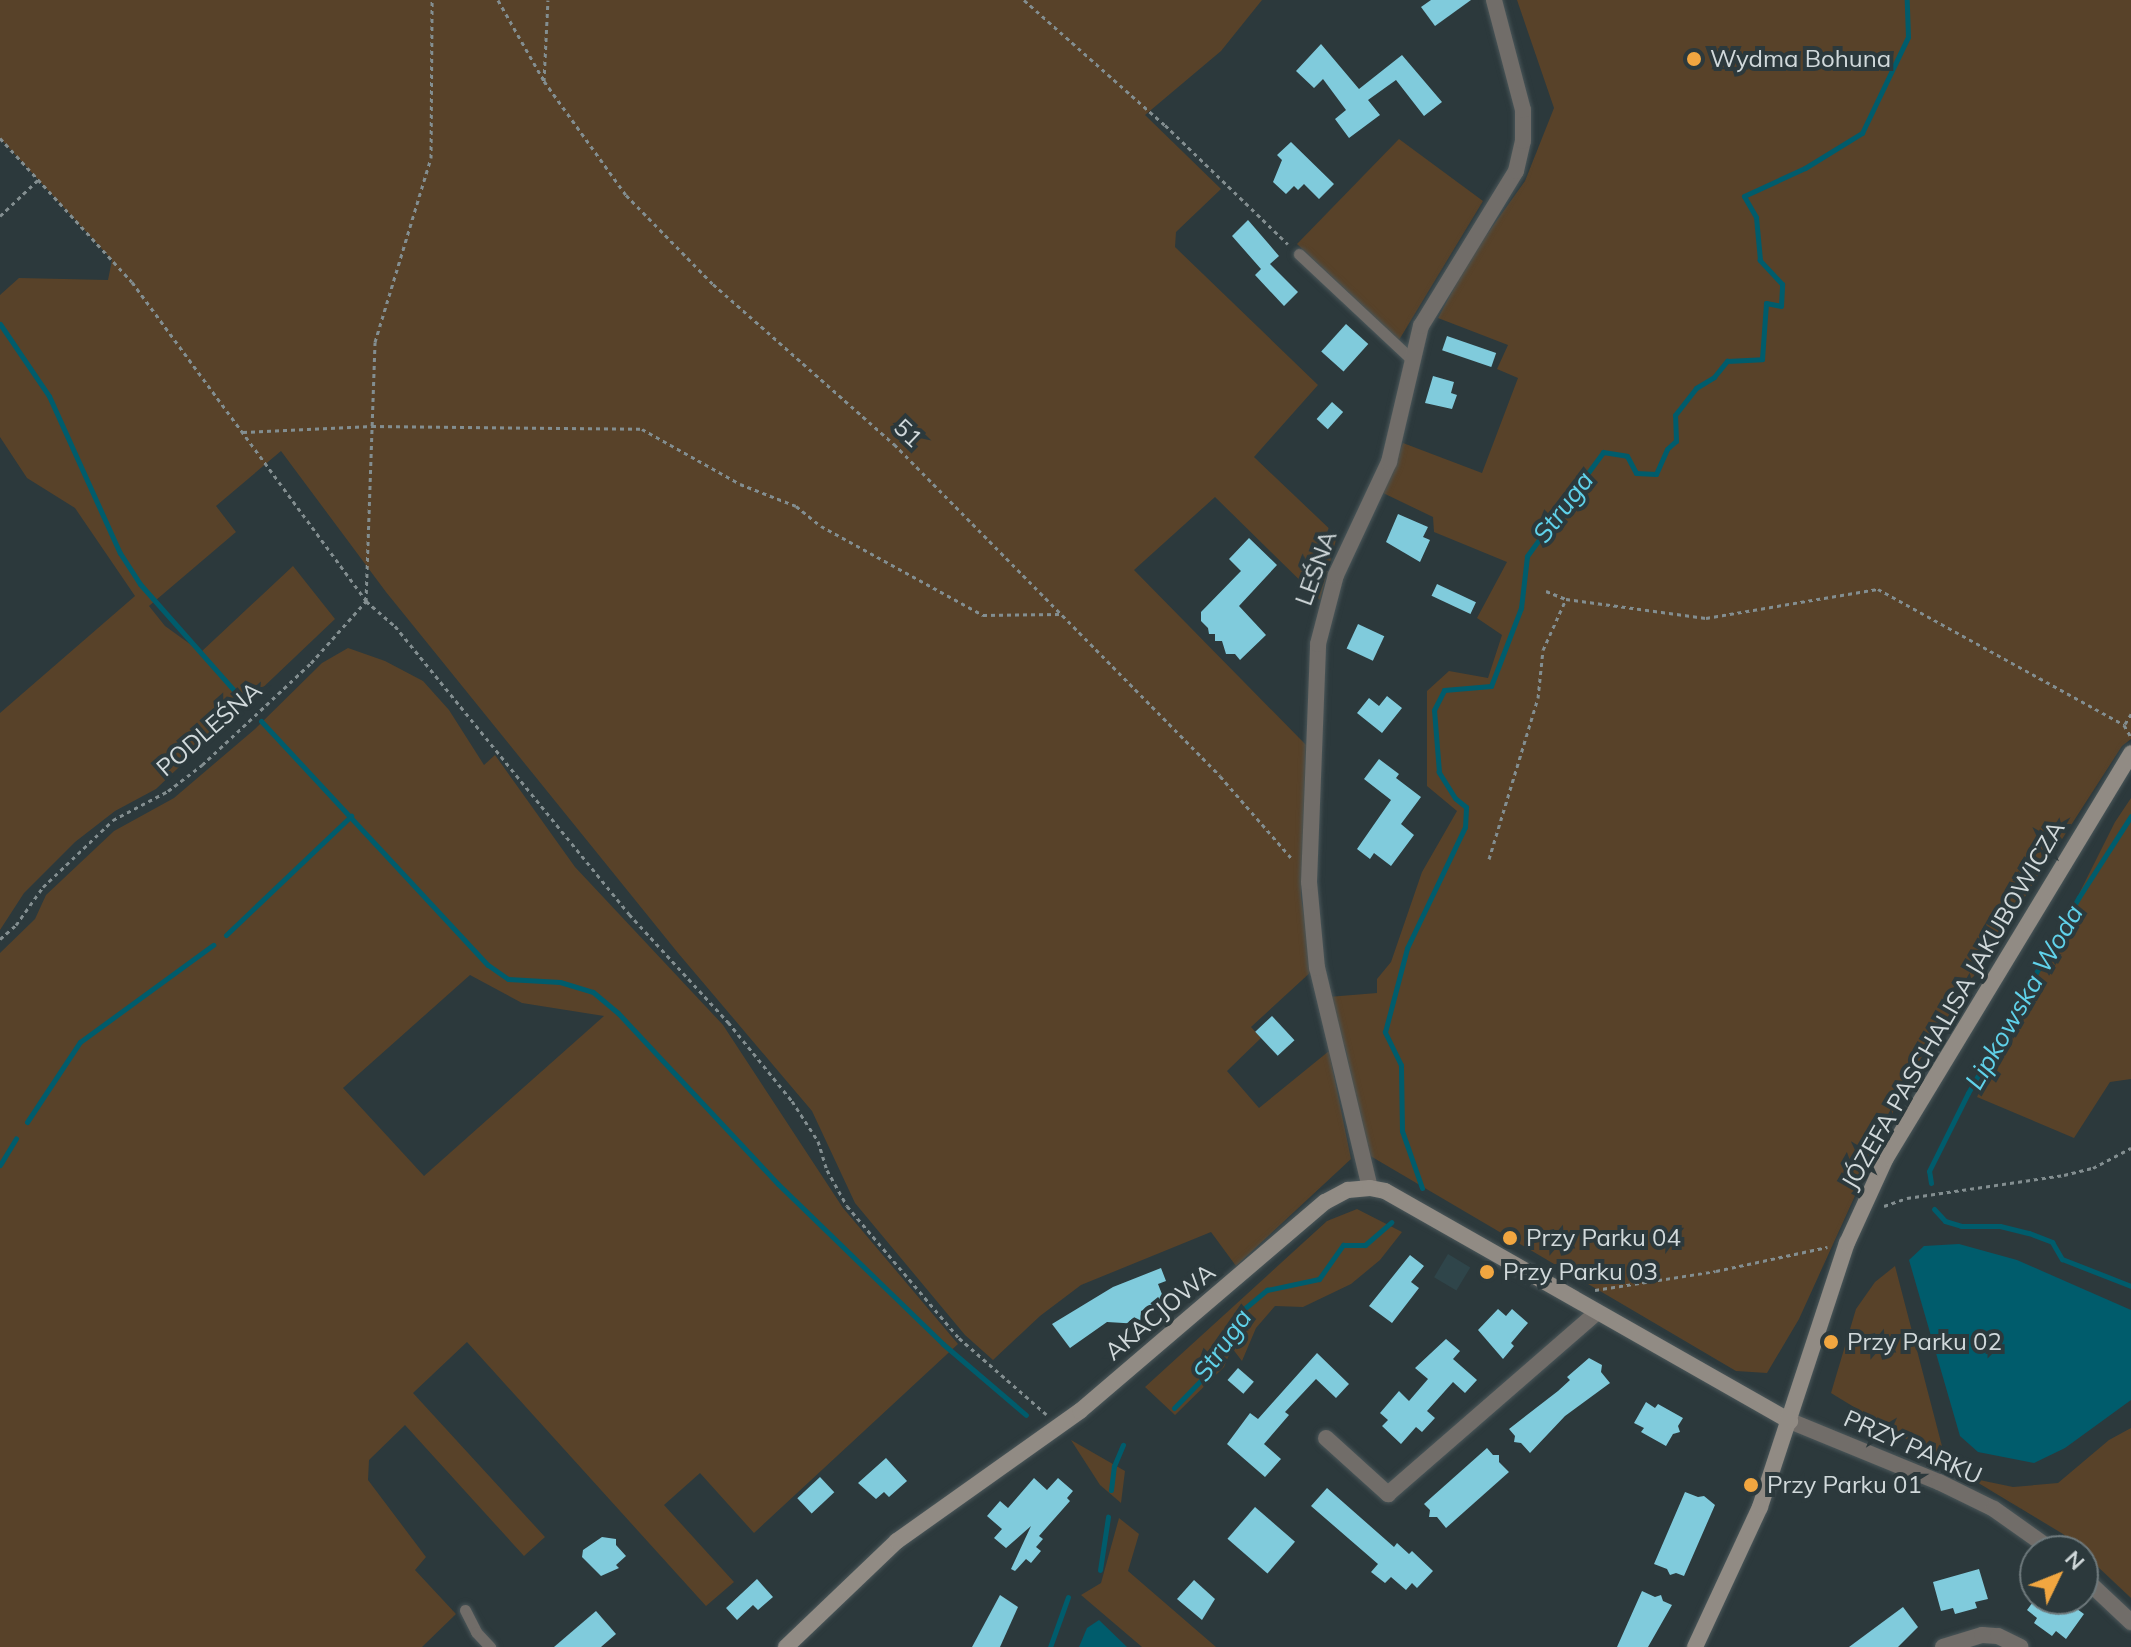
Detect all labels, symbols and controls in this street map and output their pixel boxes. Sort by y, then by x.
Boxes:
place label: Wydma Bohuna [1710,45,1891,73]
marker: Wydma Bohuna [1685,50,1703,68]
street label: 51 [888,413,928,453]
water label: Struga [1526,465,1600,549]
street label: LEŚNA [1289,527,1343,609]
street label: PODLEŚNA [151,676,267,782]
street label: JÓZEFA PASCHALISA JAKUBOWICZA [1835,816,2071,1194]
water label: Lipkowska Woda [1958,899,2090,1095]
place label: Przy Parku 04 [1526,1224,1681,1252]
marker: Przy Parku 04 [1501,1229,1519,1247]
street label: AKACJOWA [1099,1258,1221,1366]
place label: Przy Parku 03 [1503,1258,1658,1286]
marker: Przy Parku 03 [1478,1263,1496,1281]
water label: Struga [1186,1303,1258,1387]
place label: Przy Parku 02 [1847,1328,2002,1356]
marker: Przy Parku 02 [1822,1333,1840,1351]
street label: PRZY PARKU [1840,1404,1986,1490]
place label: Przy Parku 01 [1767,1471,1922,1499]
marker: Przy Parku 01 [1742,1476,1760,1494]
north arrow [2019,1535,2099,1615]
text: N [2059,1544,2091,1576]

